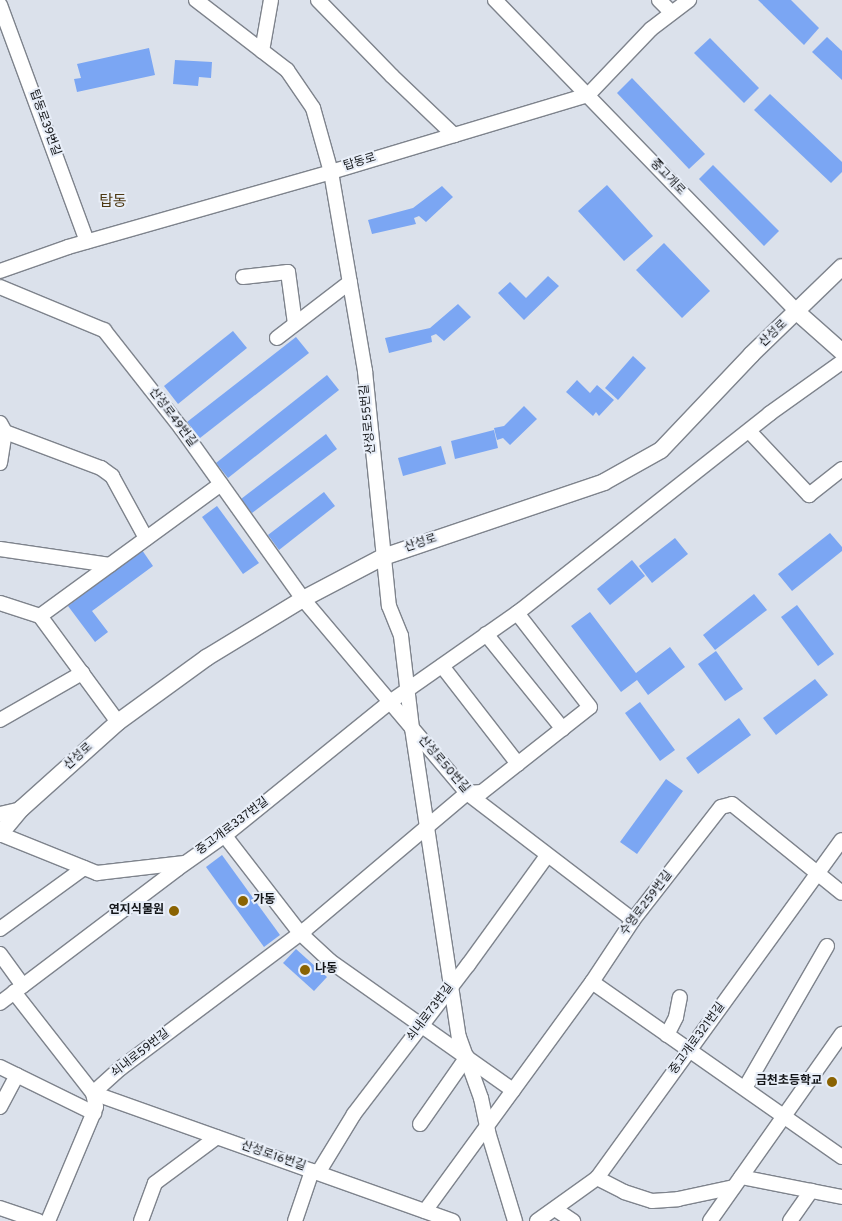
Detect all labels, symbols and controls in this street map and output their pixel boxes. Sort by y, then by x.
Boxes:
street label: 탑동로39번길 [25,88,63,158]
street label: 탑동로 [342,151,378,175]
street label: 중고개로 [646,157,688,199]
district label: 탑동 [99,194,127,212]
street label: 산성로 [757,317,791,351]
street label: 산성로55번길 [358,383,380,455]
street label: 산성로49번길 [145,386,199,450]
street label: 산성로 [403,532,439,556]
street label: 산성로50번길 [414,734,472,796]
street label: 산성로 [62,741,96,773]
street label: 중고개로337번길 [194,795,272,859]
street label: 수영로259번길 [618,869,676,939]
place label: 가동 [253,894,275,908]
marker: 가동 [237,895,249,907]
place label: 연지식물원 [109,904,164,918]
marker: 연지식물원 [168,905,180,917]
place label: 나동 [315,963,337,977]
marker: 나동 [299,964,311,976]
street label: 쇠내로73번길 [405,981,457,1045]
street label: 중고개로321번길 [667,1000,729,1078]
street label: 쇠내로59번길 [109,1027,173,1081]
place label: 금천초등학교 [756,1075,822,1089]
marker: 금천초등학교 [826,1076,838,1088]
street label: 산성로16번길 [239,1139,307,1175]

